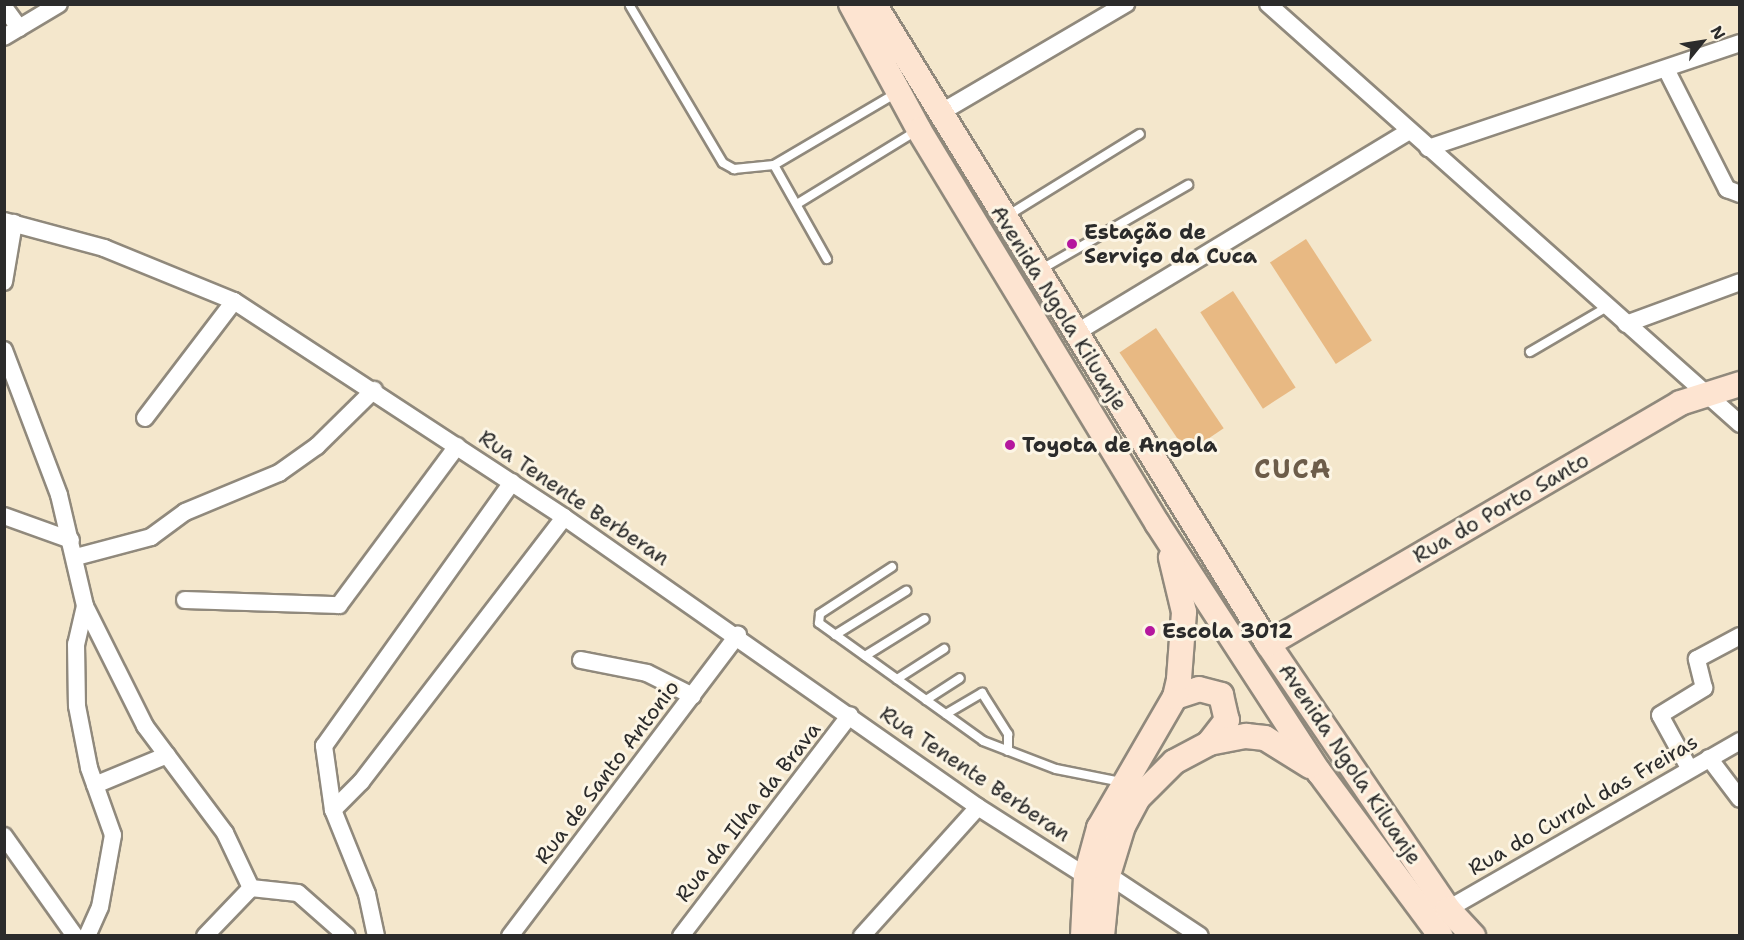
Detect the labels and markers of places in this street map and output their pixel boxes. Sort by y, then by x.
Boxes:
place label: Estação de Serviço da Cuca [1084,219,1257,269]
marker: Estação de Serviço da Cuca [1065,237,1079,251]
place label: Toyota de Angola [1022,432,1217,458]
marker: Toyota de Angola [1003,438,1017,452]
place label: Escola 3012 [1162,618,1293,644]
marker: Escola 3012 [1143,624,1157,638]

